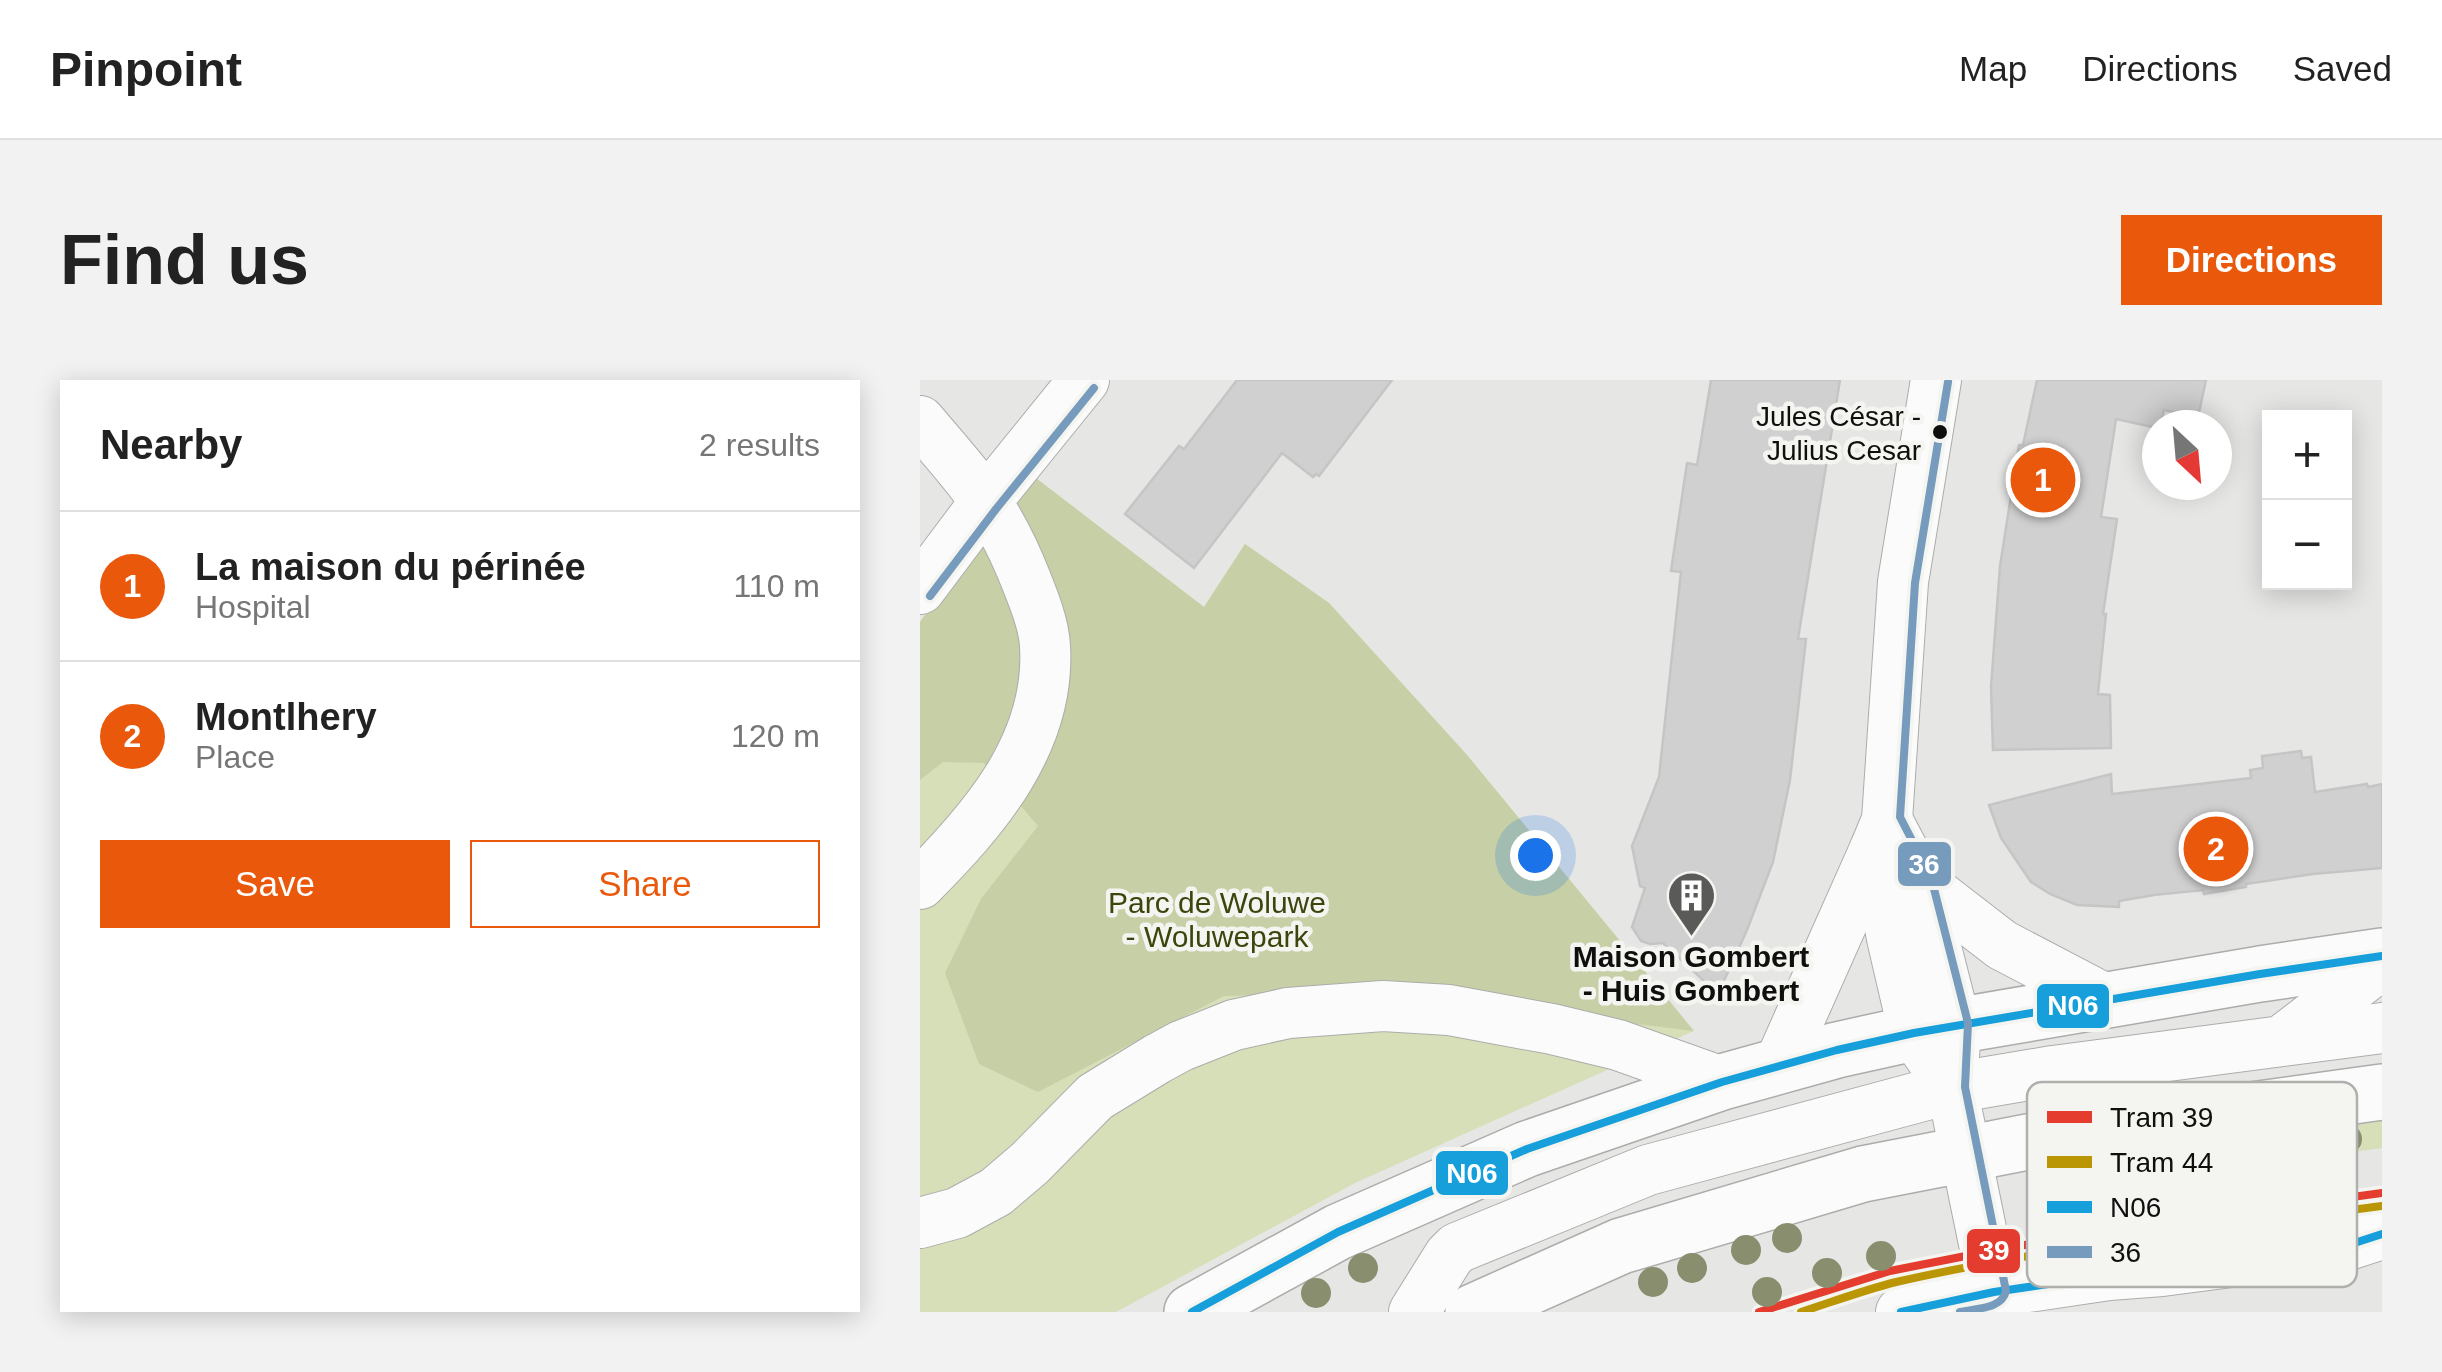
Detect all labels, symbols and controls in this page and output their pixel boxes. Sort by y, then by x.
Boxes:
text: Pinpoint [50,43,242,96]
text: Map [1959,49,2027,88]
text: Directions [2082,49,2238,88]
text: Saved [2293,49,2392,88]
button: Directions [2121,215,2382,305]
text: Find us [60,221,309,299]
place label: Jules César - Julius Cesar [1756,401,1921,466]
north arrow [2142,410,2232,500]
map controls [2262,410,2352,590]
button: + [2262,410,2352,500]
text: Nearby [100,421,242,468]
marker: Jules César - Julius Cesar [1930,422,1950,442]
text: 2 results [699,427,820,463]
pin: 1 [2010,442,2076,518]
button: − [2262,500,2352,590]
text: La maison du périnée [195,546,586,588]
text: 1 [124,568,141,604]
text: 110 m [733,568,820,604]
text: Hospital [195,589,311,625]
text: Montlhery [195,696,377,738]
text: 2 [124,718,141,754]
text: 120 m [731,718,820,754]
text: Place [195,739,275,775]
pin: 2 [2184,812,2248,886]
your location [1510,830,1561,881]
button: Save [100,840,450,928]
button: Share [470,840,820,928]
line badge: 36 [1896,840,1953,888]
text: 36 [1908,849,1940,880]
building icon: Maison Gombert - Huis Gombert [1665,870,1717,938]
park label: Parc de Woluwe - Woluwepark [1108,886,1326,953]
place label: Maison Gombert - Huis Gombert [1573,940,1809,1007]
line badge: N06 [2035,982,2111,1030]
text: N06 [2047,990,2099,1021]
legend [2027,1082,2357,1287]
text: Tram 39 [2110,1102,2213,1133]
text: Tram 44 [2110,1147,2213,1178]
line badge: N06 [1434,1149,1510,1197]
text: N06 [1446,1158,1498,1189]
text: N06 [2110,1192,2161,1223]
line badge: 39 [1965,1227,2022,1275]
text: 39 [1978,1235,2010,1266]
text: 36 [2110,1237,2141,1268]

